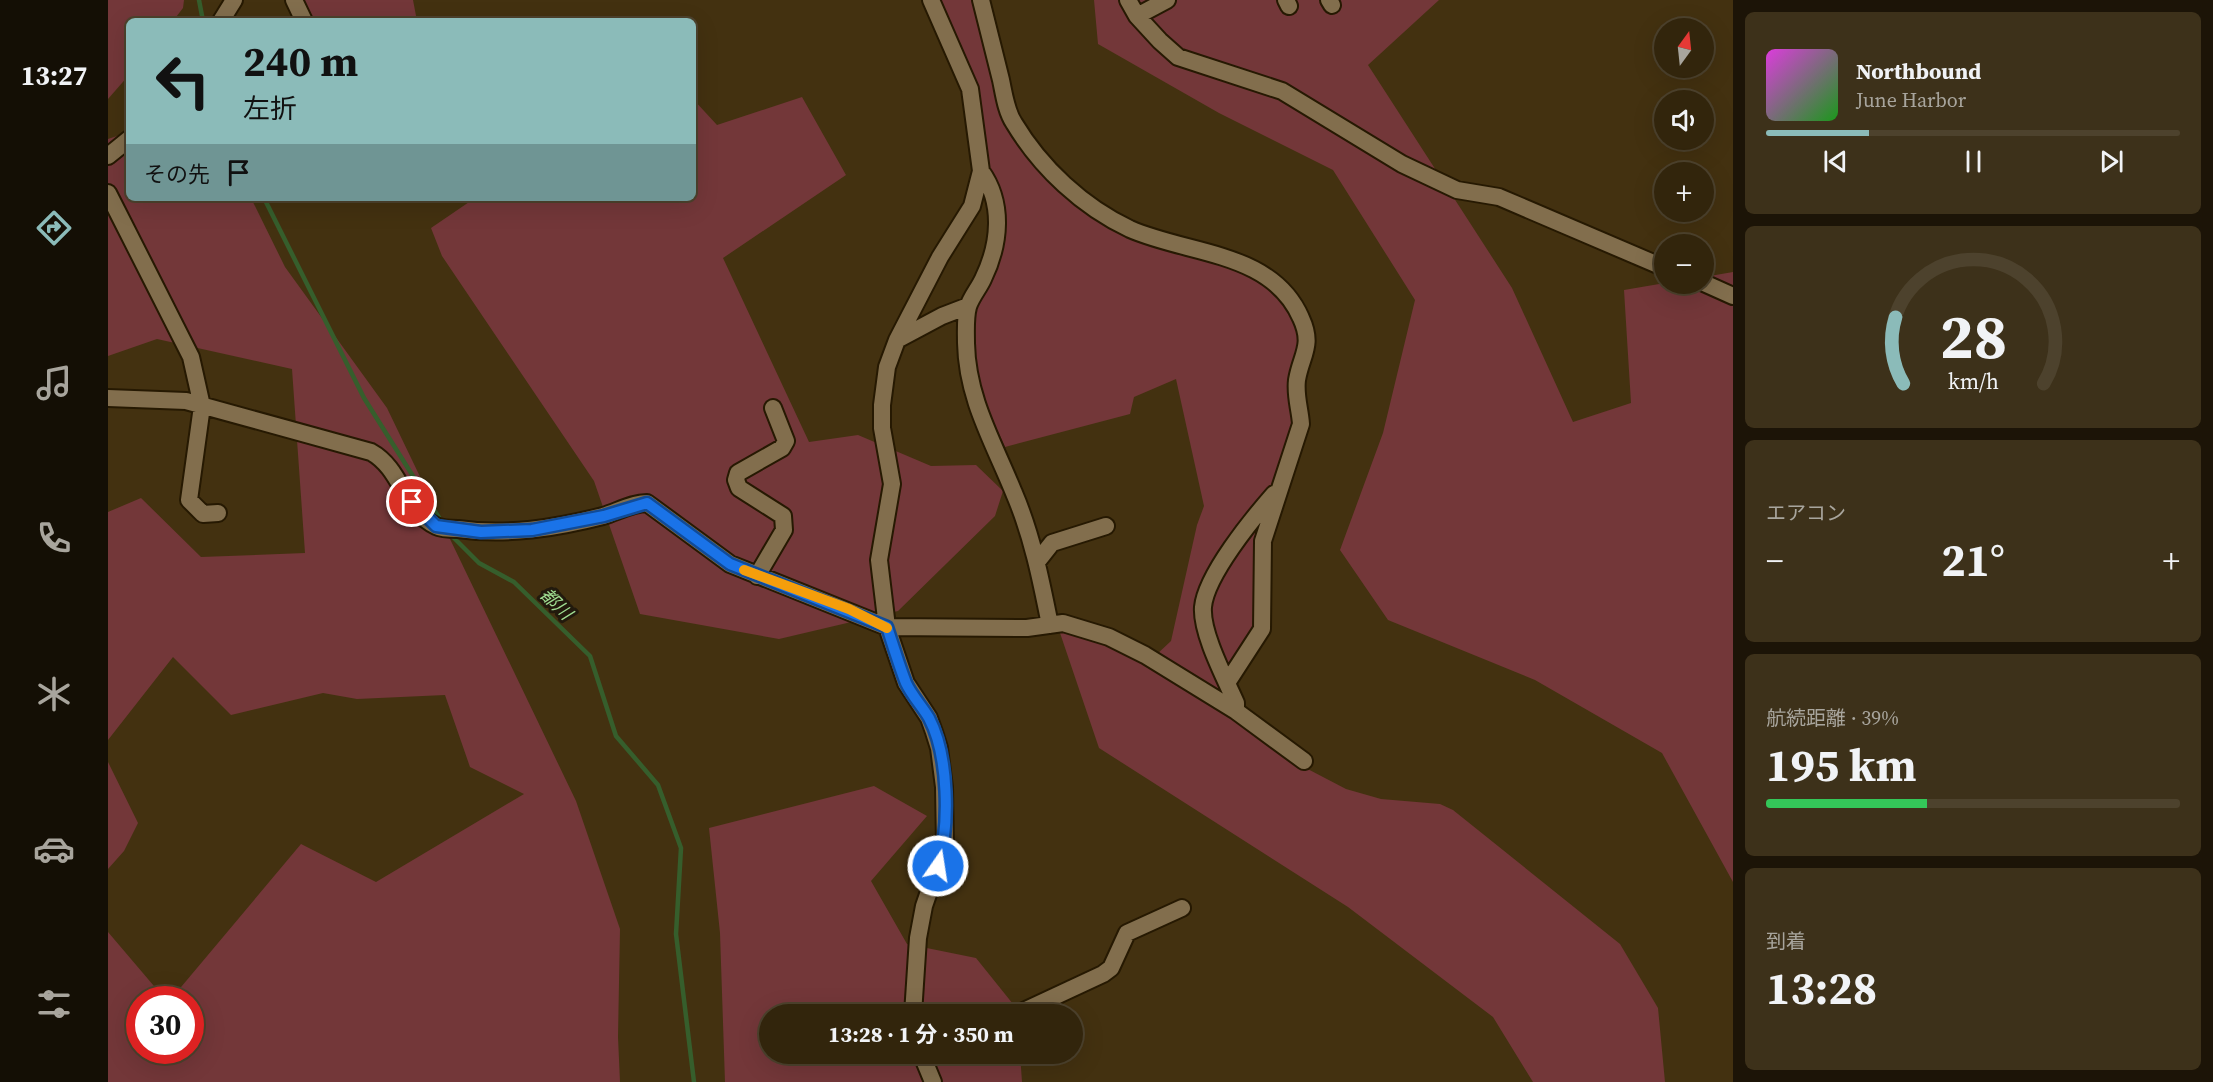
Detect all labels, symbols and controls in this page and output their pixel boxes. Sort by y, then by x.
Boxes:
north arrow [1654,18,1714,78]
map controls [1654,18,1714,294]
text: 240 m [243,32,358,90]
icon: left [144,42,222,120]
text: Northbound [1856,56,1981,86]
text: 13:27 [21,57,87,94]
text: June Harbor [1856,86,1966,114]
text: 左折 [243,90,297,127]
button: sound [1654,90,1714,150]
icon: previous [1819,145,1852,178]
icon: pause [1957,145,1990,178]
icon: next [2095,145,2128,178]
icon: arrive [222,156,255,189]
text: その先 [144,159,210,189]
button: + [1654,162,1714,222]
icon: directions [33,207,75,249]
button: − [1654,234,1714,294]
text: 28 [1939,293,2007,379]
icon: music [33,362,75,404]
text: km/h [1947,367,1999,396]
pin [386,476,437,527]
icon: arrive [395,485,428,518]
text: エアコン [1766,499,1846,527]
icon: phone [33,517,75,559]
text: 21° [1941,529,2005,591]
text: − [1766,538,1784,583]
text: + [2162,538,2180,583]
water label: 都川 [535,582,579,627]
icon: climate [33,673,75,715]
text: 航続距離 · 39% [1766,704,1899,732]
text: 195 km [1766,734,1917,796]
icon: car [33,828,75,870]
position arrow [906,834,970,898]
text: 到着 [1766,927,1806,955]
text: 13:28 [1766,957,1877,1019]
icon: filters [33,983,75,1025]
speed limit sign: 30 [126,986,204,1064]
text: 13:28 · 1 分 · 350 m [828,1019,1014,1049]

